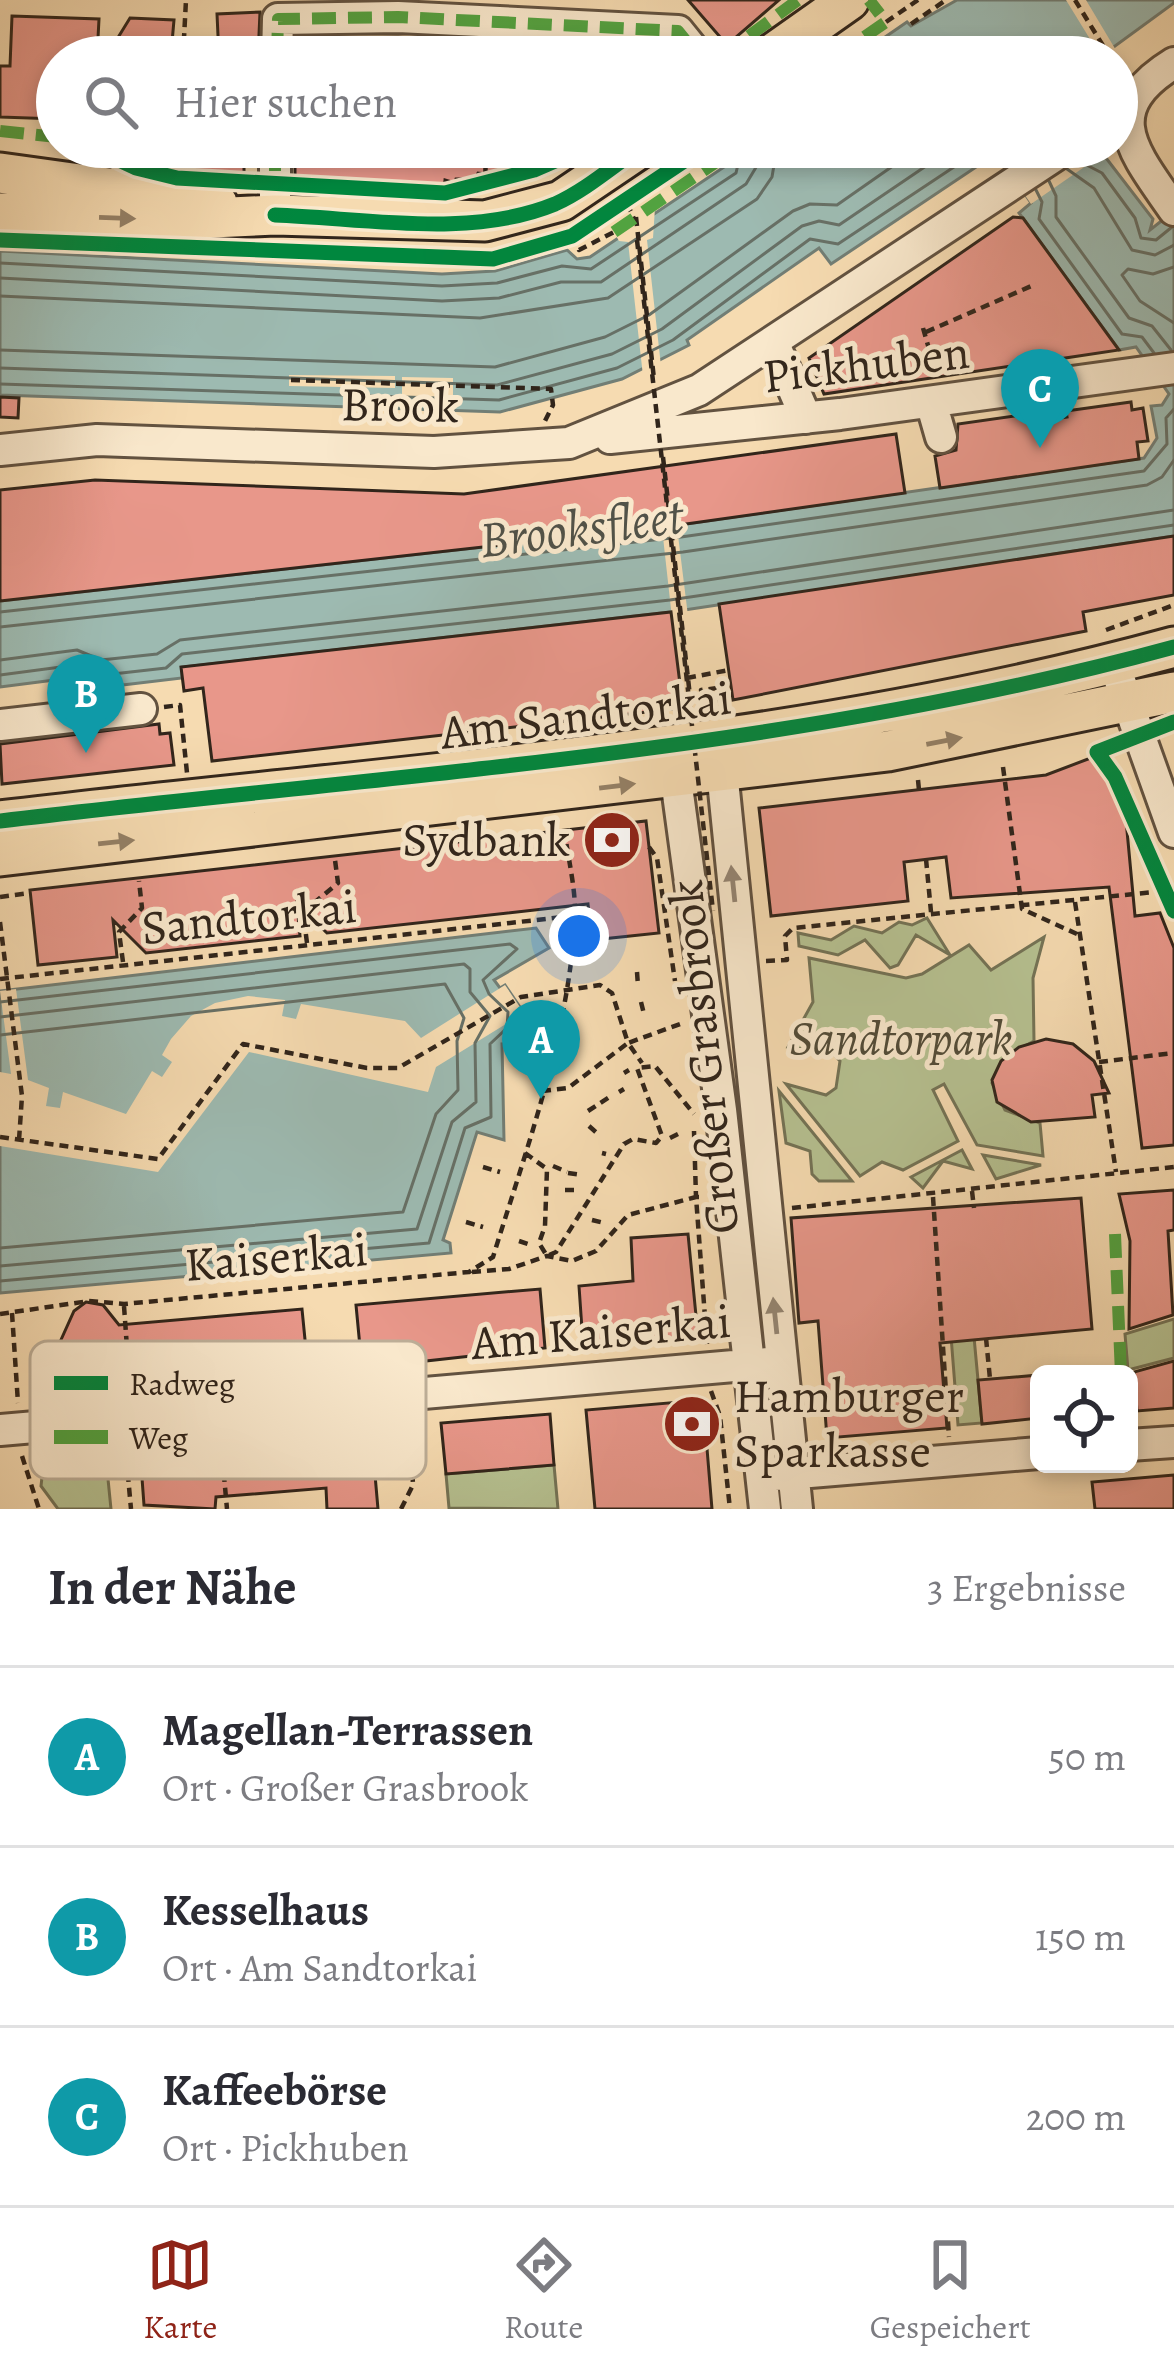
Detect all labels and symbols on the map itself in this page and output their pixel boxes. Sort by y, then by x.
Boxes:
one-way arrow [99,209,137,228]
street label: Pickhuben [759,319,973,409]
pin: C [1001,349,1079,448]
street label: Brook [341,371,460,439]
water label: Brooksfleet [475,481,689,575]
pin: B [47,654,125,753]
street label: Am Sandtorkai [436,664,735,766]
one-way arrow [926,731,963,750]
one-way arrow [599,777,636,796]
place label: Sydbank [402,807,570,873]
bank icon: Sydbank [581,809,643,871]
one-way arrow [98,833,135,852]
one-way arrow [723,865,742,902]
street label: Sandtorkai [138,873,360,961]
street label: Großer Grasbrook [653,877,755,1237]
your location [549,906,609,966]
pin: A [502,1000,580,1099]
park label: Sandtorpark [789,1005,1013,1071]
street label: Kaiserkai [182,1216,370,1298]
street label: Am Kaiserkai [468,1288,733,1376]
one-way arrow [765,1297,784,1334]
legend [30,1341,426,1479]
text: Radweg [129,1361,236,1406]
place label: Hamburger Sparkasse [734,1363,964,1484]
bank icon: Hamburger Sparkasse [661,1393,723,1455]
text: Weg [128,1415,189,1460]

